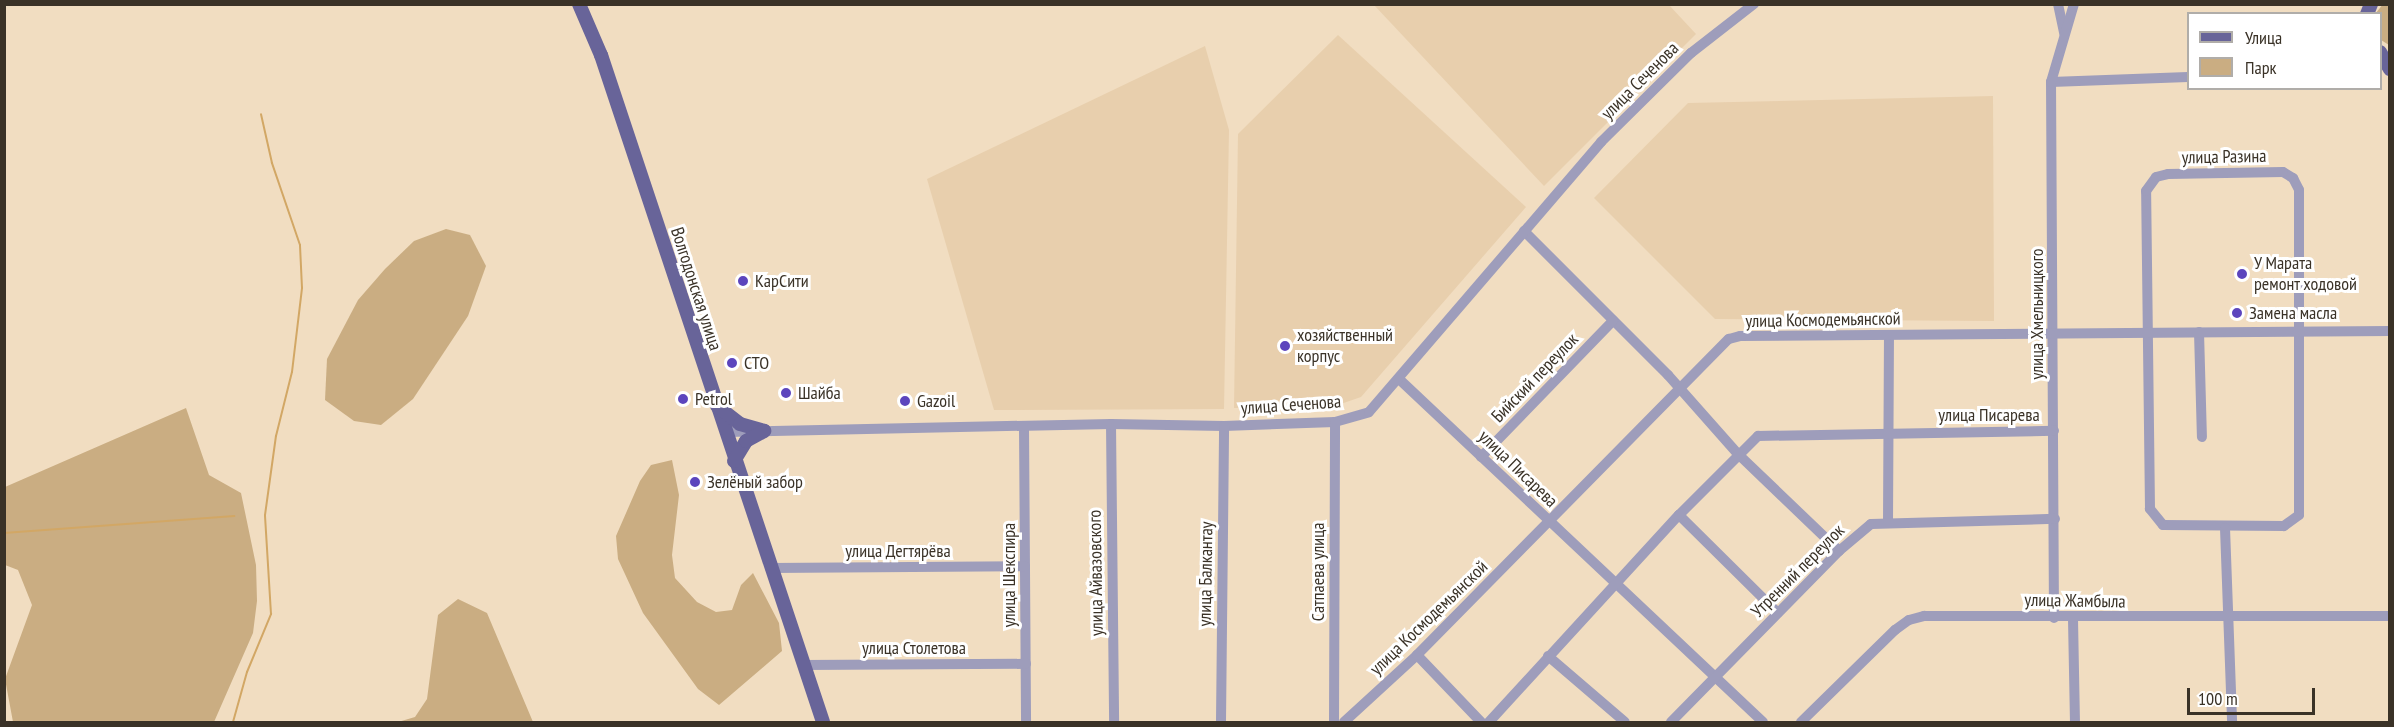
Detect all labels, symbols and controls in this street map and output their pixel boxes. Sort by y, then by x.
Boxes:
legend [2187,12,2382,90]
text: Улица [2245,26,2282,49]
street label: улица Сеченова [1597,38,1683,124]
text: Парк [2245,56,2276,79]
street label: улица Разина [2181,145,2267,169]
street label: Волгодонская улица [666,225,726,353]
street label: улица Хмельницкого [2026,248,2048,380]
place label: У Марата ремонт ходовой [2254,253,2357,296]
marker: У Марата ремонт ходовой [2235,267,2249,281]
place label: КарСити [755,270,809,292]
marker: КарСити [736,274,750,288]
place label: Замена масла [2249,302,2337,324]
marker: Замена масла [2230,306,2244,320]
street label: улица Космодемьянской [1745,308,1901,332]
place label: хозяйственный корпус [1297,325,1393,368]
street label: Бийский переулок [1487,329,1583,427]
marker: хозяйственный корпус [1278,339,1292,353]
place label: СТО [744,352,769,374]
marker: СТО [725,356,739,370]
place label: Шайба [798,382,841,404]
marker: Шайба [779,386,793,400]
place label: Petrol [695,388,732,410]
place label: Gazoil [917,390,955,412]
street label: улица Сеченова [1240,391,1342,419]
marker: Petrol [676,392,690,406]
marker: Gazoil [898,394,912,408]
street label: улица Писарева [1938,404,2040,426]
street label: улица Писарева [1474,426,1562,512]
place label: Зелёный забор [707,471,803,493]
marker: Зелёный забор [688,475,702,489]
street label: улица Айвазовского [1084,509,1108,637]
street label: Утренний переулок [1747,520,1849,622]
street label: улица Балкантау [1194,521,1218,627]
street label: улица Шекспира [998,523,1020,627]
street label: Сатпаева улица [1307,523,1329,621]
street label: улица Дегтярёва [845,540,951,562]
street label: улица Космодемьянской [1366,556,1492,680]
street label: улица Жамбыла [2024,589,2126,613]
street label: улица Столетова [862,637,966,659]
scale bar [2190,676,2318,714]
text: 100 m [2198,687,2238,710]

